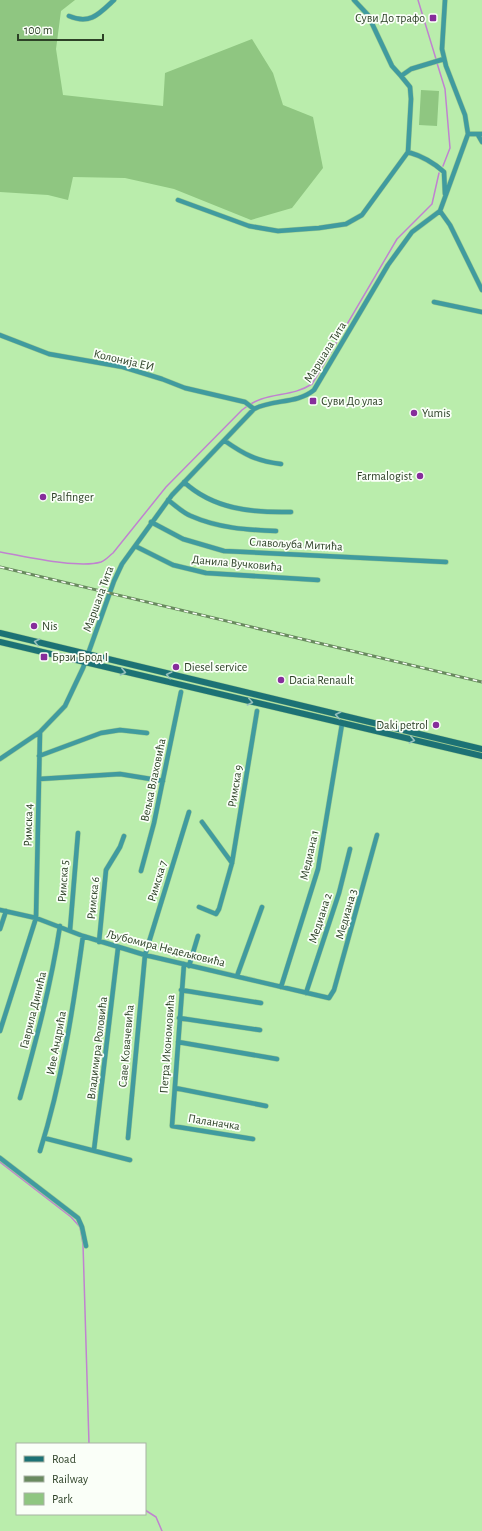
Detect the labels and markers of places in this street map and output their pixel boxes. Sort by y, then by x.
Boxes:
place label: Суви До трафо [355,12,425,25]
marker: Суви До трафо [428,13,438,23]
place label: Суви До улаз [321,395,383,408]
marker: Суви До улаз [308,396,318,406]
place label: Yumis [422,407,451,419]
marker: Yumis [409,408,419,418]
place label: Farmalogist [357,470,412,482]
marker: Farmalogist [415,471,425,481]
place label: Palfinger [51,491,94,503]
marker: Palfinger [38,492,48,502]
place label: Nis [42,620,58,632]
marker: Nis [29,621,39,631]
place label: Брзи Брод I [52,651,108,663]
marker: Брзи Брод I [39,652,49,662]
place label: Diesel service [184,661,247,673]
marker: Diesel service [171,662,181,672]
place label: Dacia Renault [289,674,354,686]
marker: Dacia Renault [276,675,286,685]
place label: Daki petrol [376,719,428,731]
marker: Daki petrol [431,720,441,730]

